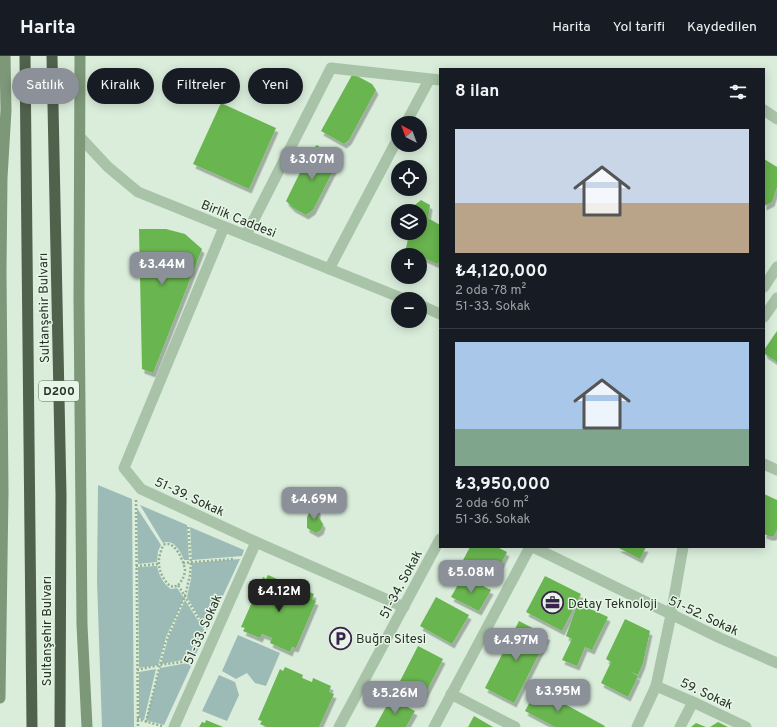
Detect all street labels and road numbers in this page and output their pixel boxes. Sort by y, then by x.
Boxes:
street label: Birlik Caddesi [198,197,278,242]
street label: Sultanşehir Bulvarı [36,253,54,363]
road number: D200 [39,381,79,401]
street label: 51-39. Sokak [152,475,227,521]
street label: 51-34. Sokak [377,548,427,622]
street label: Sultanşehir Bulvarı [40,576,56,686]
street label: 51-33. Sokak [181,592,227,668]
street label: 51-52. Sokak [665,594,741,640]
street label: 59. Sokak [677,676,735,714]

